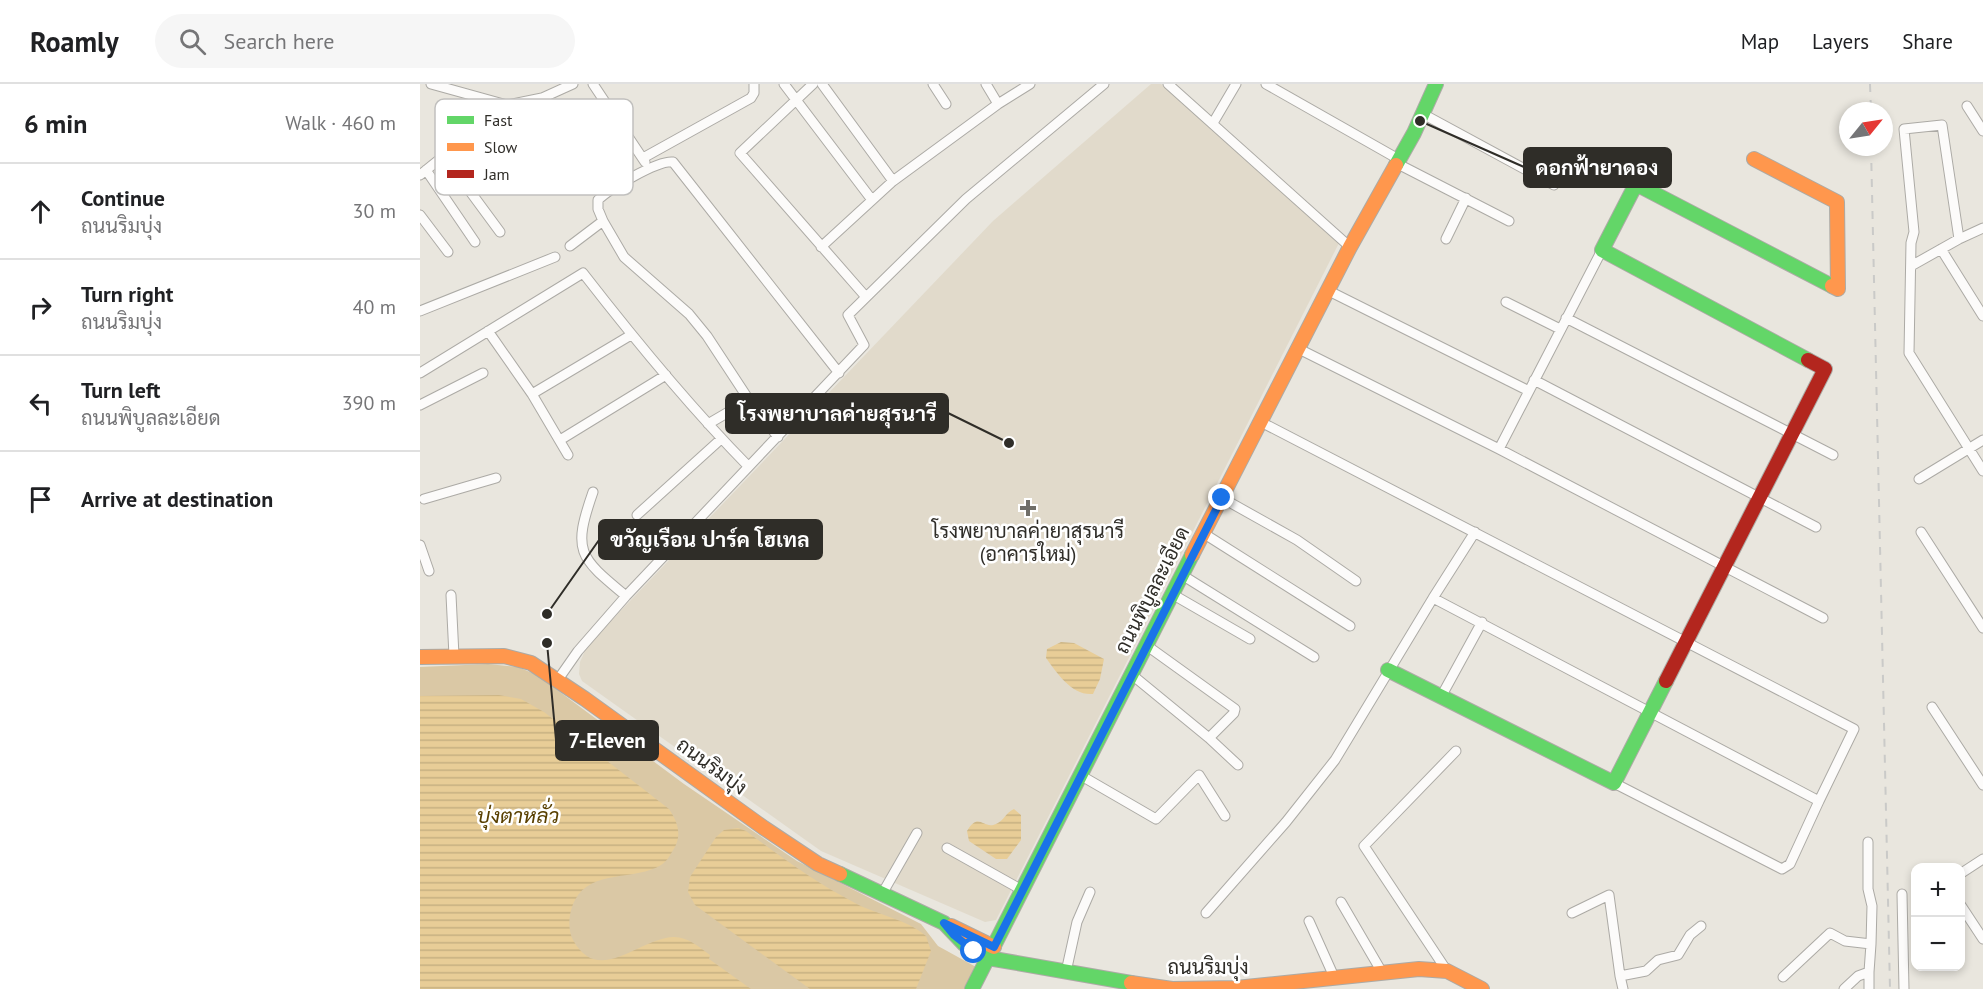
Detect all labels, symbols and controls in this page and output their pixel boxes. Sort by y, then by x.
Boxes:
search box [155,14,575,68]
text: Roamly [30,23,119,60]
icon: search [176,25,209,58]
text: Search here [224,27,335,55]
text: Map [1741,28,1779,55]
text: Layers [1812,28,1869,55]
text: Share [1902,28,1953,55]
legend [435,99,633,195]
north arrow [1839,102,1893,156]
text: 6 min [24,107,87,140]
text: Walk · 460 m [285,110,396,136]
text: Fast [484,110,513,130]
text: Slow [484,137,518,157]
callout: ดอกฟ้ายาดอง [1524,148,1671,187]
text: ดอกฟ้ายาดอง [1536,154,1658,181]
text: Jam [483,164,510,184]
text: Continue [81,184,165,212]
icon: ahead [24,195,57,228]
text: 30 m [353,198,396,224]
text: ถนนริมบุ่ง [81,213,162,239]
text: Turn right [81,280,173,308]
icon: right [24,291,57,324]
text: 40 m [353,294,396,320]
text: ถนนริมบุ่ง [81,309,162,335]
text: Turn left [81,376,161,404]
icon: left [24,387,57,420]
text: 390 m [342,390,396,416]
callout: โรงพยาบาลค่ายสุรนารี [726,394,948,433]
text: โรงพยาบาลค่ายสุรนารี [736,400,936,429]
text: ถนนพิบูลละเอียด [81,405,221,431]
icon: arrive [24,483,57,516]
route end [1208,484,1234,510]
text: Arrive at destination [81,485,273,513]
marker: โรงพยาบาลค่ายาสุรนารี (อาคารใหม่) [1019,499,1037,517]
place label: โรงพยาบาลค่ายาสุรนารี (อาคารใหม่) [931,518,1124,567]
callout: ขวัญเรือน ปาร์ค โฮเทล [599,520,822,559]
street label: ถนนพิบูลละเอียด [1109,522,1197,659]
text: ขวัญเรือน ปาร์ค โฮเทล [610,526,810,553]
callout: 7-Eleven [556,721,658,760]
text: 7-Eleven [568,727,646,754]
street label: ถนนริมบุ่ง [671,732,752,801]
water label: บุ่งตาหลั่ว [477,797,559,830]
map controls [1911,863,1965,971]
button: + [1911,863,1965,917]
button: − [1911,917,1965,971]
route start [960,937,986,963]
street label: ถนนริมบุ่ง [1167,954,1249,981]

